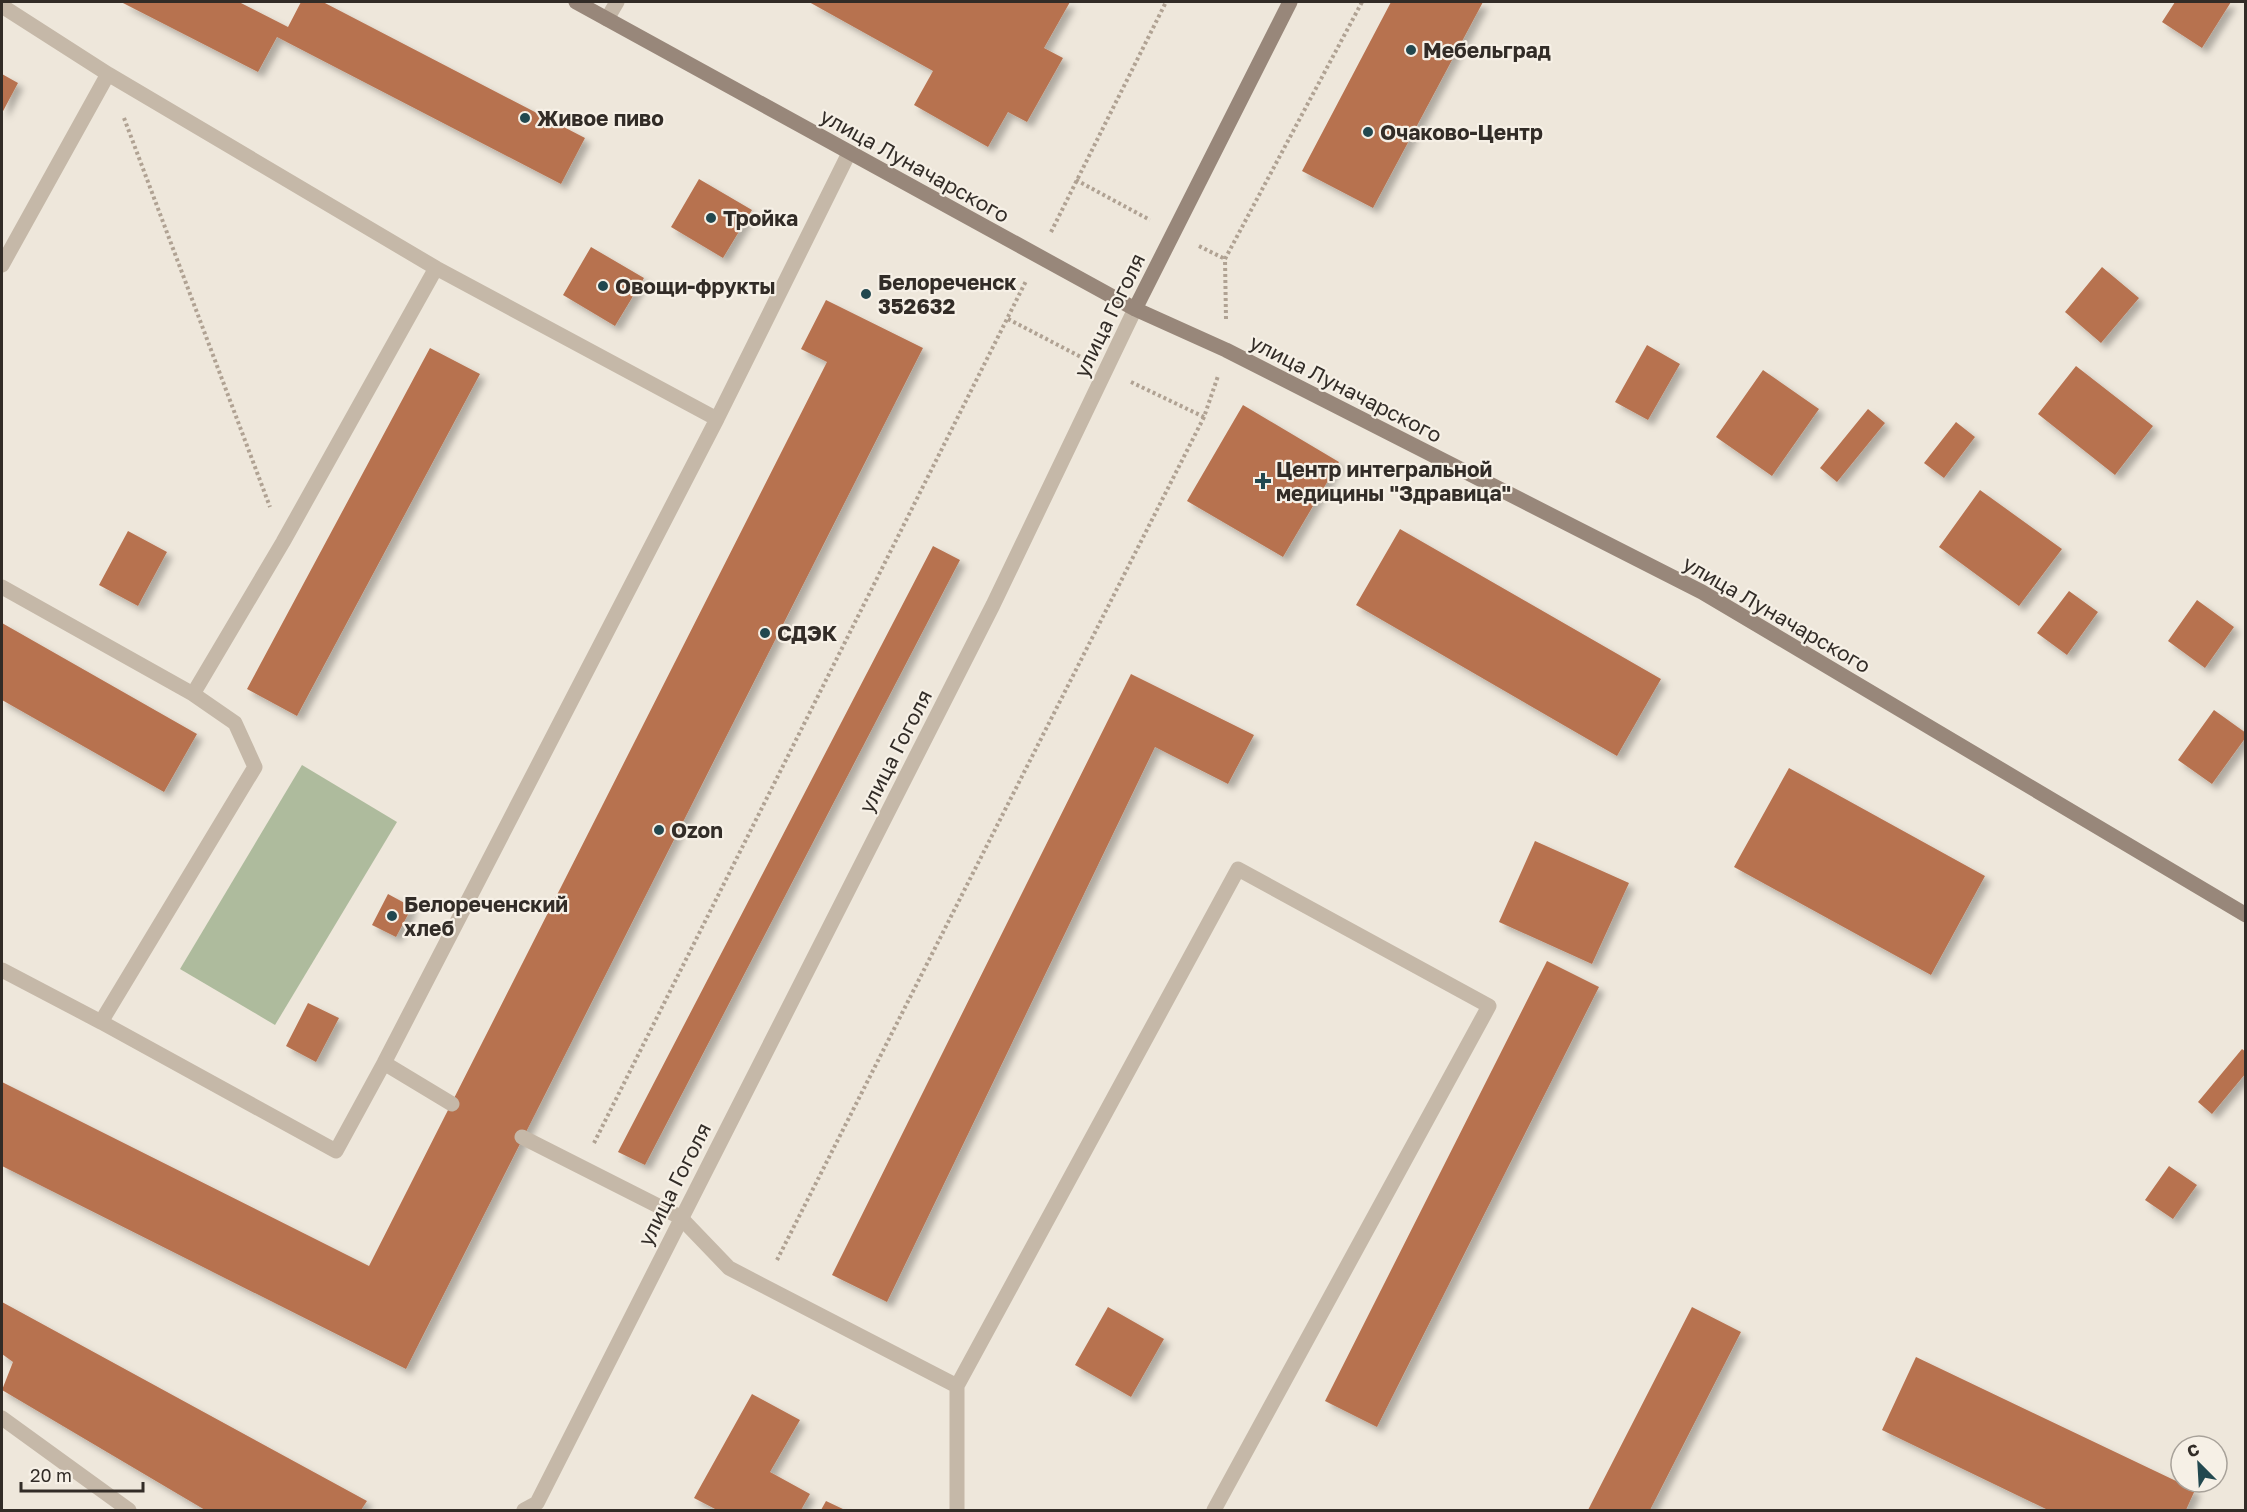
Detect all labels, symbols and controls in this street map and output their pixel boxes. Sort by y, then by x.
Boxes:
place label: Мебельград [1423,37,1551,63]
marker: Мебельград [1404,43,1418,57]
street label: улица Луначарского [816,102,1014,228]
place label: Живое пиво [537,105,664,131]
marker: Живое пиво [518,111,532,125]
place label: Очаково-Центр [1380,119,1543,145]
marker: Очаково-Центр [1361,125,1375,139]
place label: Тройка [723,205,798,231]
marker: Тройка [704,211,718,225]
street label: улица Гоголя [1068,249,1150,381]
place label: Белореченск 352632 [878,269,1016,319]
place label: Овощи-фрукты [615,273,776,299]
marker: Овощи-фрукты [596,279,610,293]
marker: Белореченск 352632 [859,287,873,301]
street label: улица Луначарского [1245,328,1447,448]
place label: Центр интегральной медицины "Здравица" [1276,456,1511,506]
marker: Центр интегральной медицины "Здравица" [1254,472,1272,490]
street label: улица Луначарского [1679,550,1875,678]
place label: СДЭК [777,620,838,646]
marker: СДЭК [758,626,772,640]
street label: улица Гоголя [853,685,937,817]
place label: Ozon [671,817,723,843]
marker: Ozon [652,823,666,837]
place label: Белореченский хлеб [404,891,568,941]
marker: Белореченский хлеб [385,909,399,923]
street label: улица Гоголя [632,1118,716,1250]
north arrow [2169,1434,2229,1494]
text: С [2184,1439,2202,1462]
scale bar [21,1455,142,1493]
text: 20 m [30,1464,72,1486]

